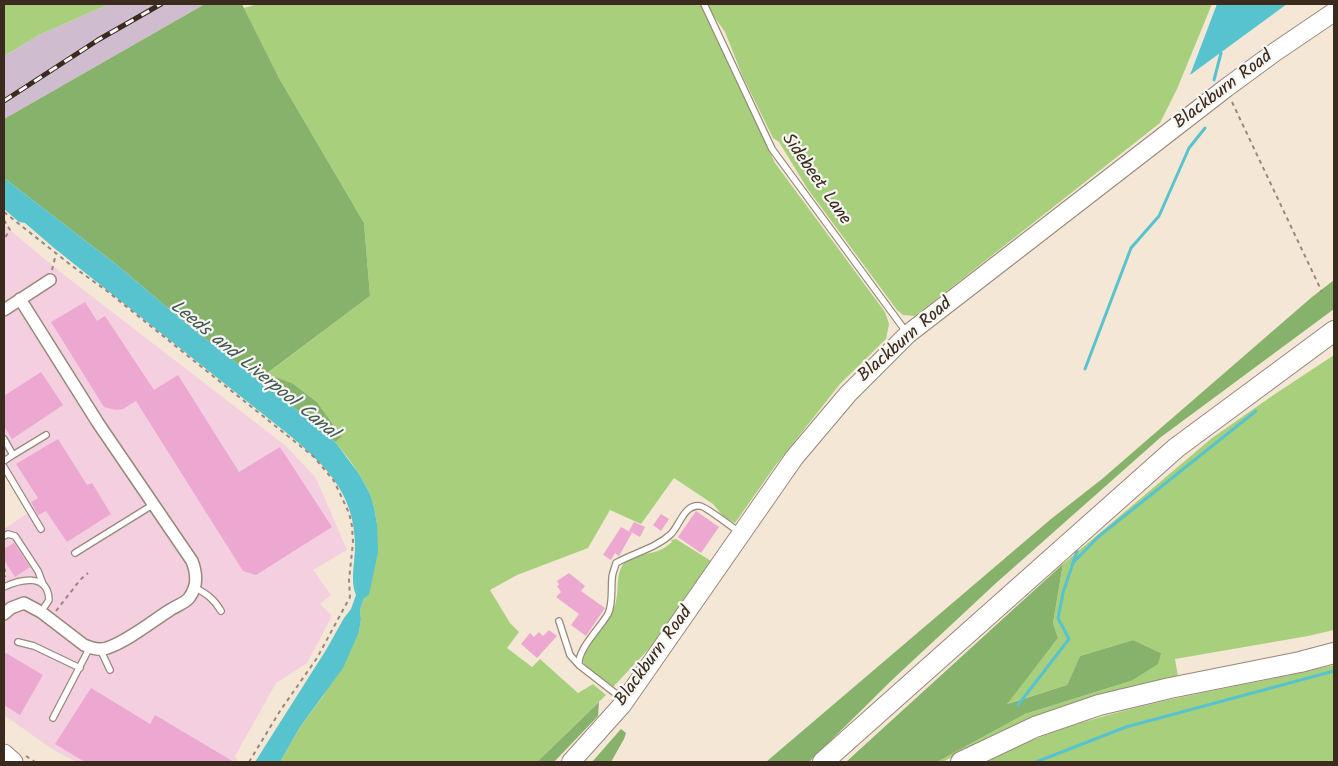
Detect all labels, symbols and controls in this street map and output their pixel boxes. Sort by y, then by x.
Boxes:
street label: Blackburn Road [1170,47,1278,135]
street label: Sidebeet Lane [776,130,854,230]
street label: Blackburn Road [854,294,958,388]
water label: Leeds and Liverpool Canal [165,296,341,446]
street label: Blackburn Road [612,603,698,711]

